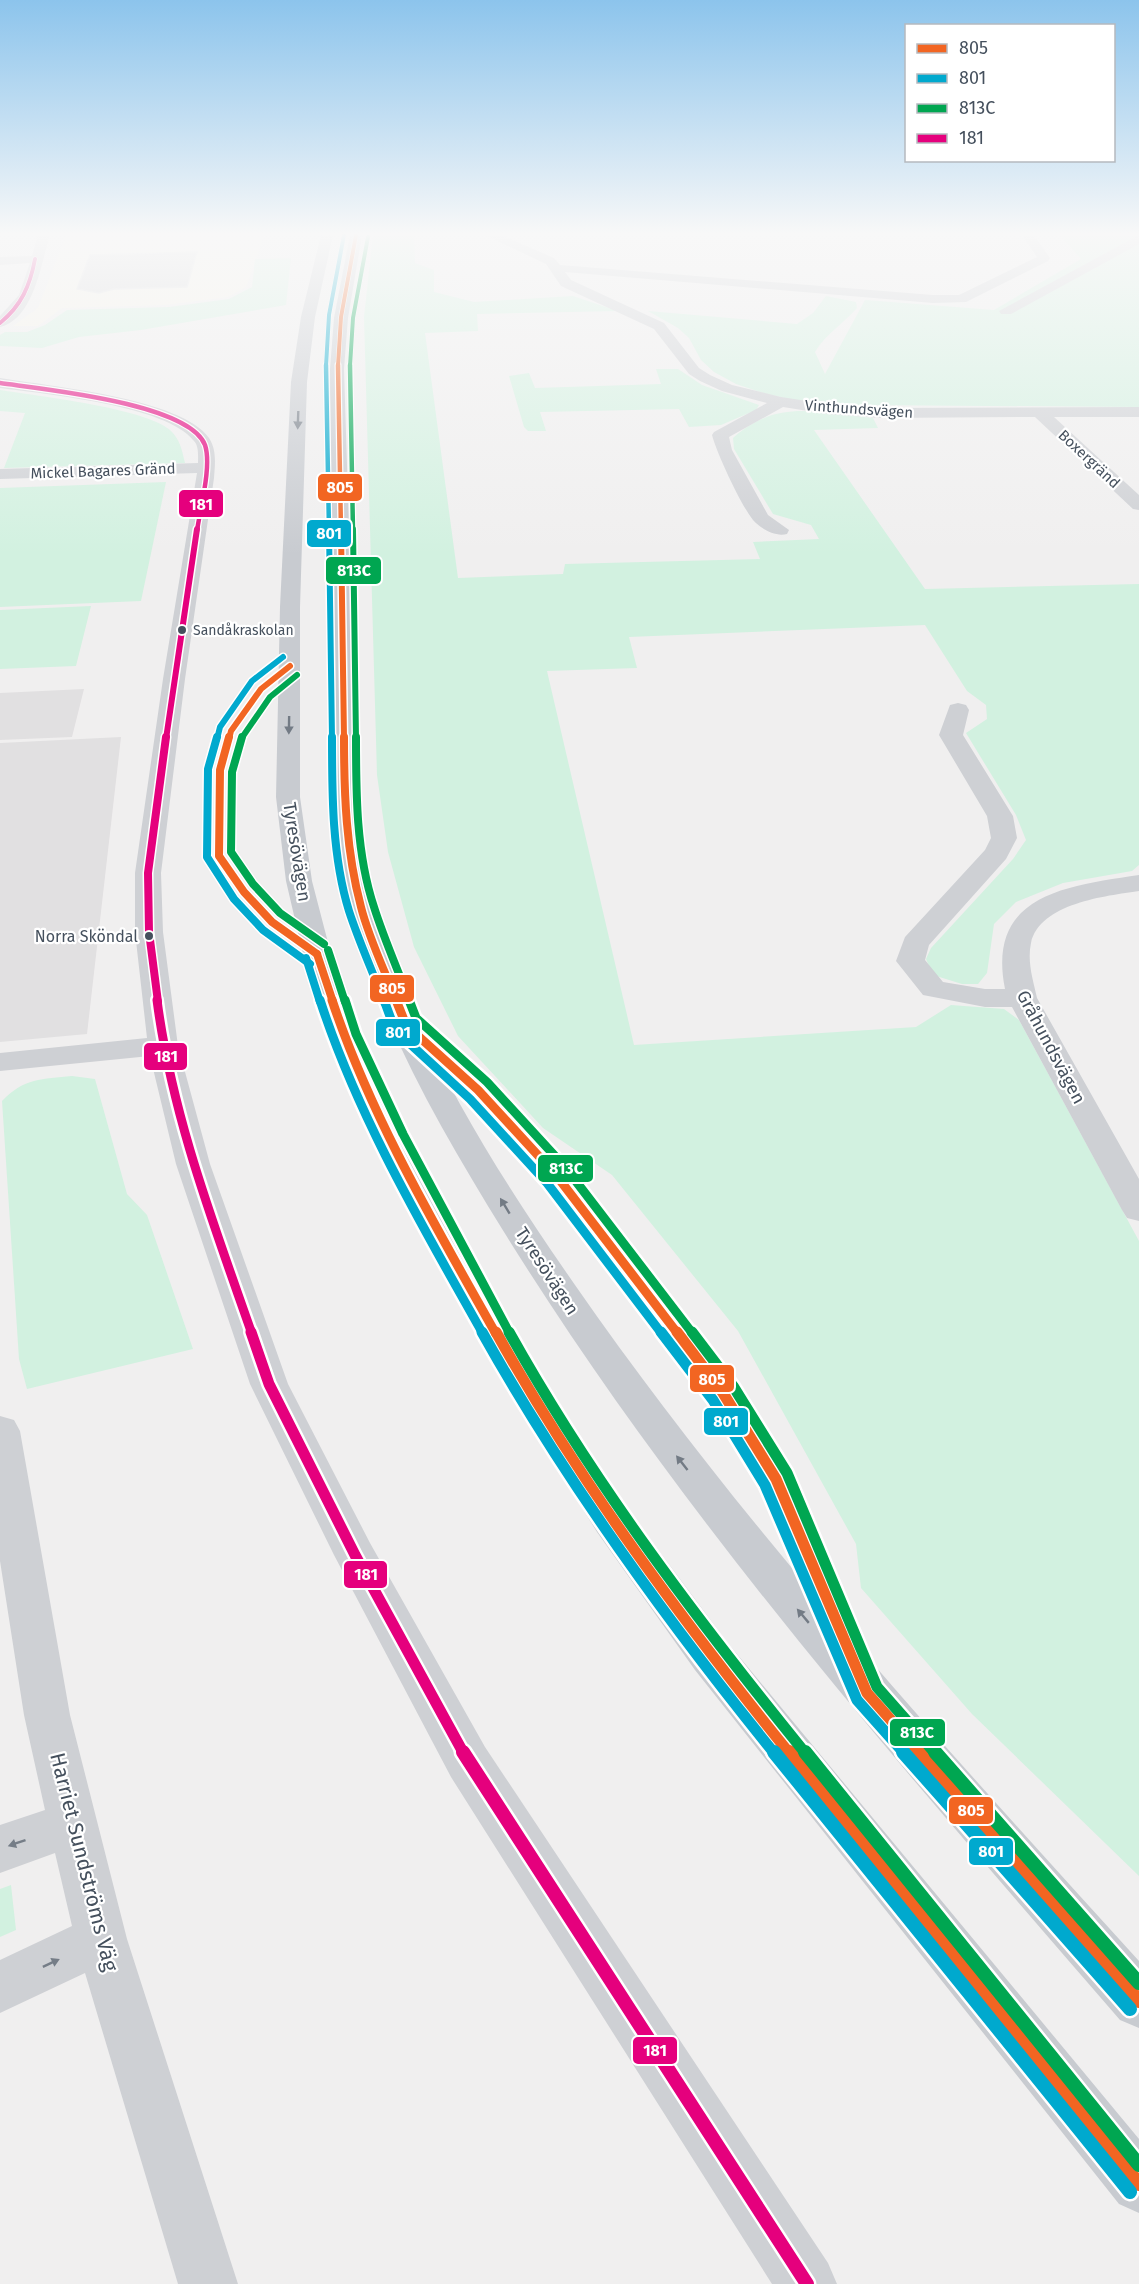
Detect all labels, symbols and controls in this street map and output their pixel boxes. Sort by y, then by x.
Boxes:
legend [905,24,1115,162]
text: 805 [959,37,988,59]
text: 801 [959,67,986,89]
text: 813C [959,97,995,119]
text: 181 [959,127,984,149]
street label: Vinthundsvägen [804,396,914,422]
one-way arrow [293,410,303,429]
street label: Boxergränd [1054,426,1124,492]
street label: Mickel Bagares Gränd [30,459,176,483]
line badge: 805 [317,473,363,502]
text: 805 [326,478,354,497]
line badge: 181 [178,489,224,518]
text: 181 [189,495,213,514]
line badge: 801 [306,519,352,548]
text: 801 [316,524,342,543]
line badge: 813C [325,556,382,585]
text: 813C [337,561,372,580]
place label: Sandåkraskolan [193,622,294,639]
marker: Sandåkraskolan [176,624,188,636]
one-way arrow [284,715,294,734]
street label: Tyresövägen [278,801,316,903]
place label: Norra Sköndal [35,927,138,946]
marker: Norra Sköndal [143,930,155,942]
line badge: 805 [369,974,415,1003]
text: 805 [378,979,406,998]
street label: Gråhundsvägen [1012,986,1090,1108]
line badge: 801 [375,1018,421,1047]
text: 801 [385,1023,411,1042]
line badge: 181 [143,1042,188,1071]
text: 181 [154,1047,178,1066]
line badge: 813C [537,1154,594,1183]
text: 813C [549,1159,584,1178]
one-way arrow [500,1197,510,1214]
street label: Tyresövägen [511,1223,583,1319]
line badge: 805 [689,1364,735,1393]
text: 805 [698,1370,726,1389]
line badge: 801 [703,1407,749,1436]
text: 801 [713,1412,739,1431]
one-way arrow [677,1455,689,1470]
line badge: 181 [343,1560,388,1589]
text: 181 [354,1565,378,1584]
one-way arrow [797,1609,810,1624]
line badge: 813C [889,1718,946,1747]
text: 813C [900,1723,935,1742]
street label: Harriet Sundströms Väg [44,1750,124,1974]
line badge: 805 [948,1796,994,1825]
text: 805 [957,1801,985,1820]
line badge: 801 [968,1837,1014,1866]
one-way arrow [8,1839,26,1849]
text: 801 [978,1842,1004,1861]
one-way arrow [42,1959,59,1968]
line badge: 181 [632,2036,678,2065]
text: 181 [643,2041,667,2060]

